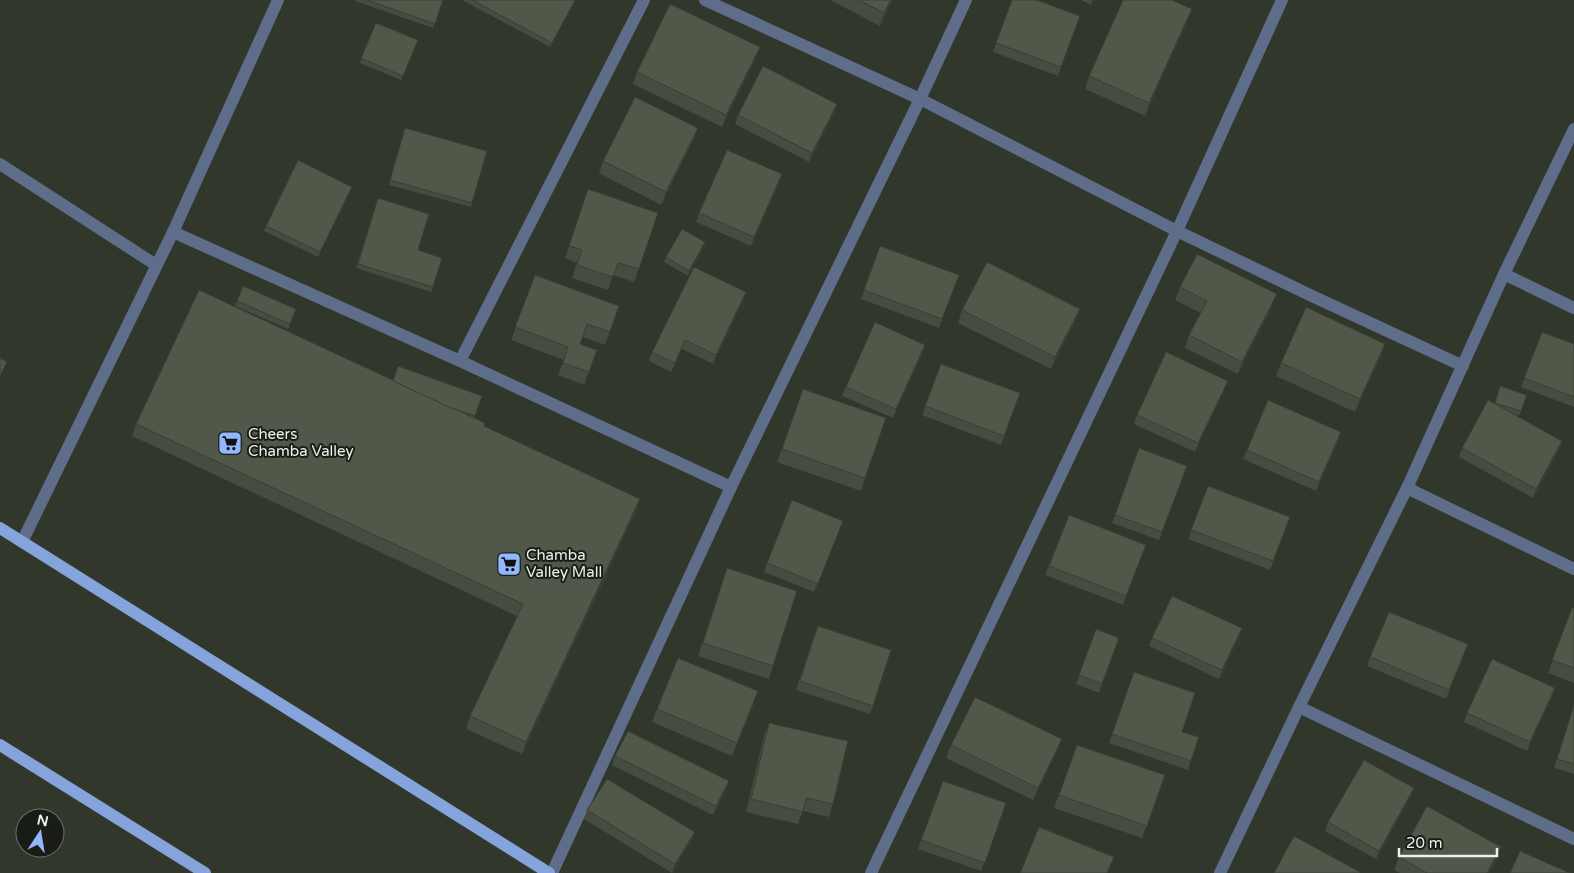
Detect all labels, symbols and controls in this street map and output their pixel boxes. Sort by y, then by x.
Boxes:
place label: Cheers Chamba Valley [248,425,354,460]
supermarket icon: Cheers Chamba Valley [217,430,243,456]
place label: Chamba Valley Mall [526,546,602,581]
supermarket icon: Chamba Valley Mall [496,551,522,577]
north arrow [15,808,65,858]
text: N [35,811,50,830]
scale bar [1399,826,1496,858]
text: 20 m [1406,834,1443,852]

